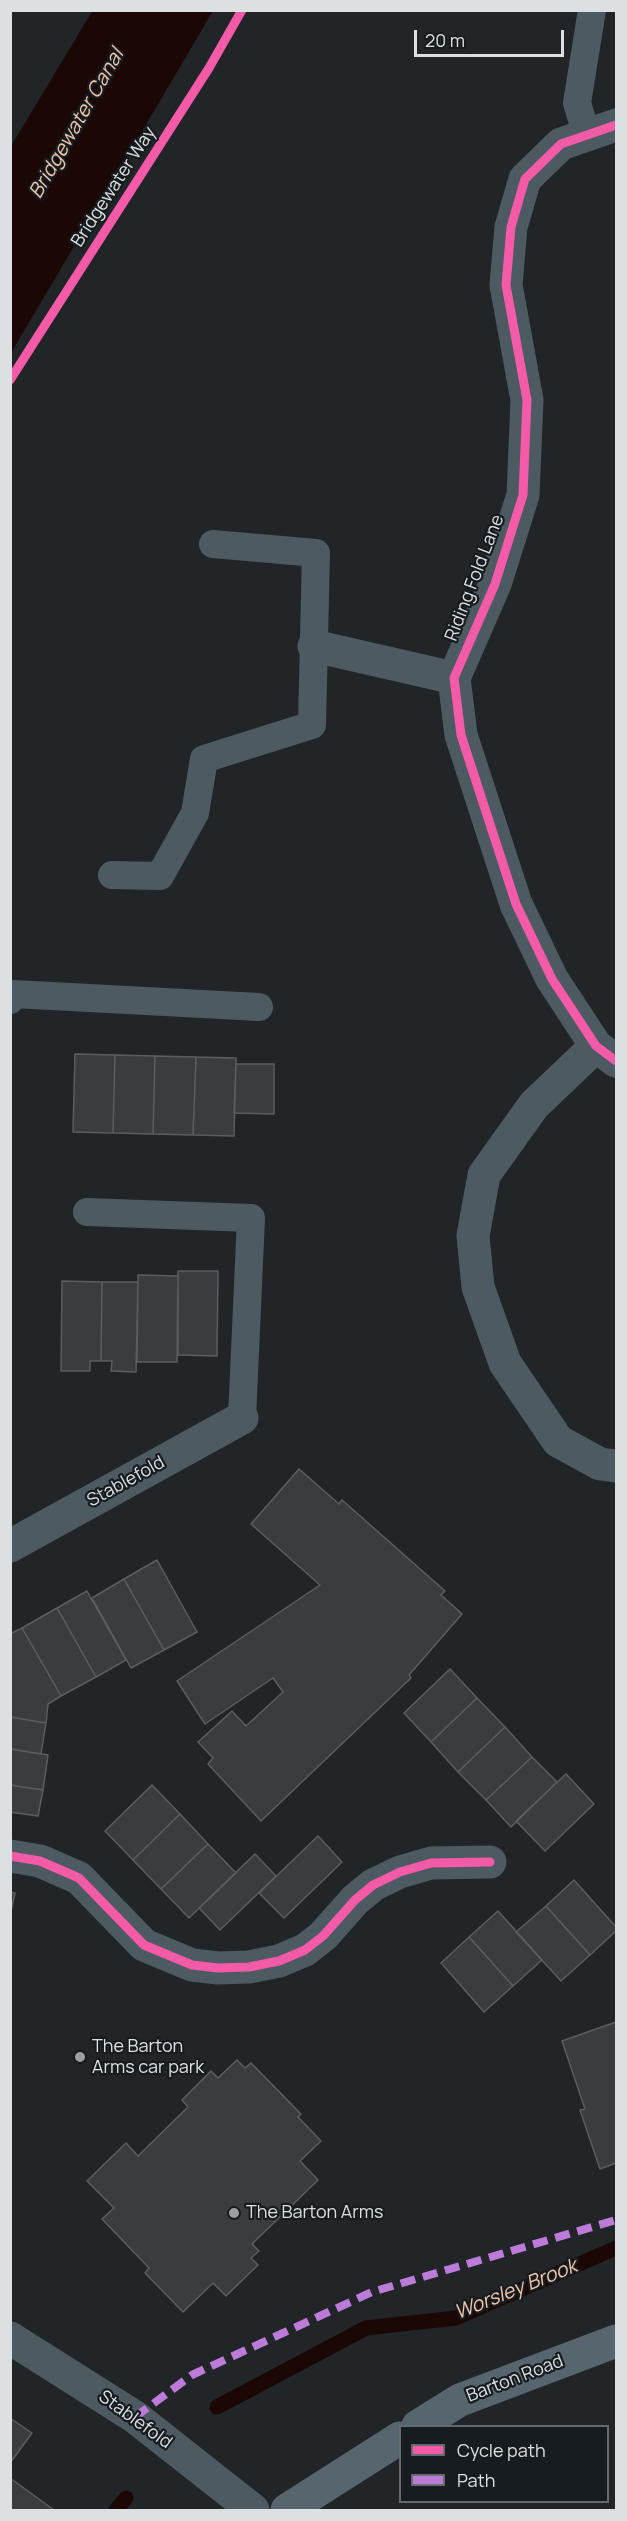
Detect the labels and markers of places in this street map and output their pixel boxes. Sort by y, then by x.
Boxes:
place label: The Barton Arms car park [92,2036,204,2078]
marker: The Barton Arms car park [73,2050,87,2064]
place label: The Barton Arms [246,2202,383,2224]
marker: The Barton Arms [227,2206,241,2220]

